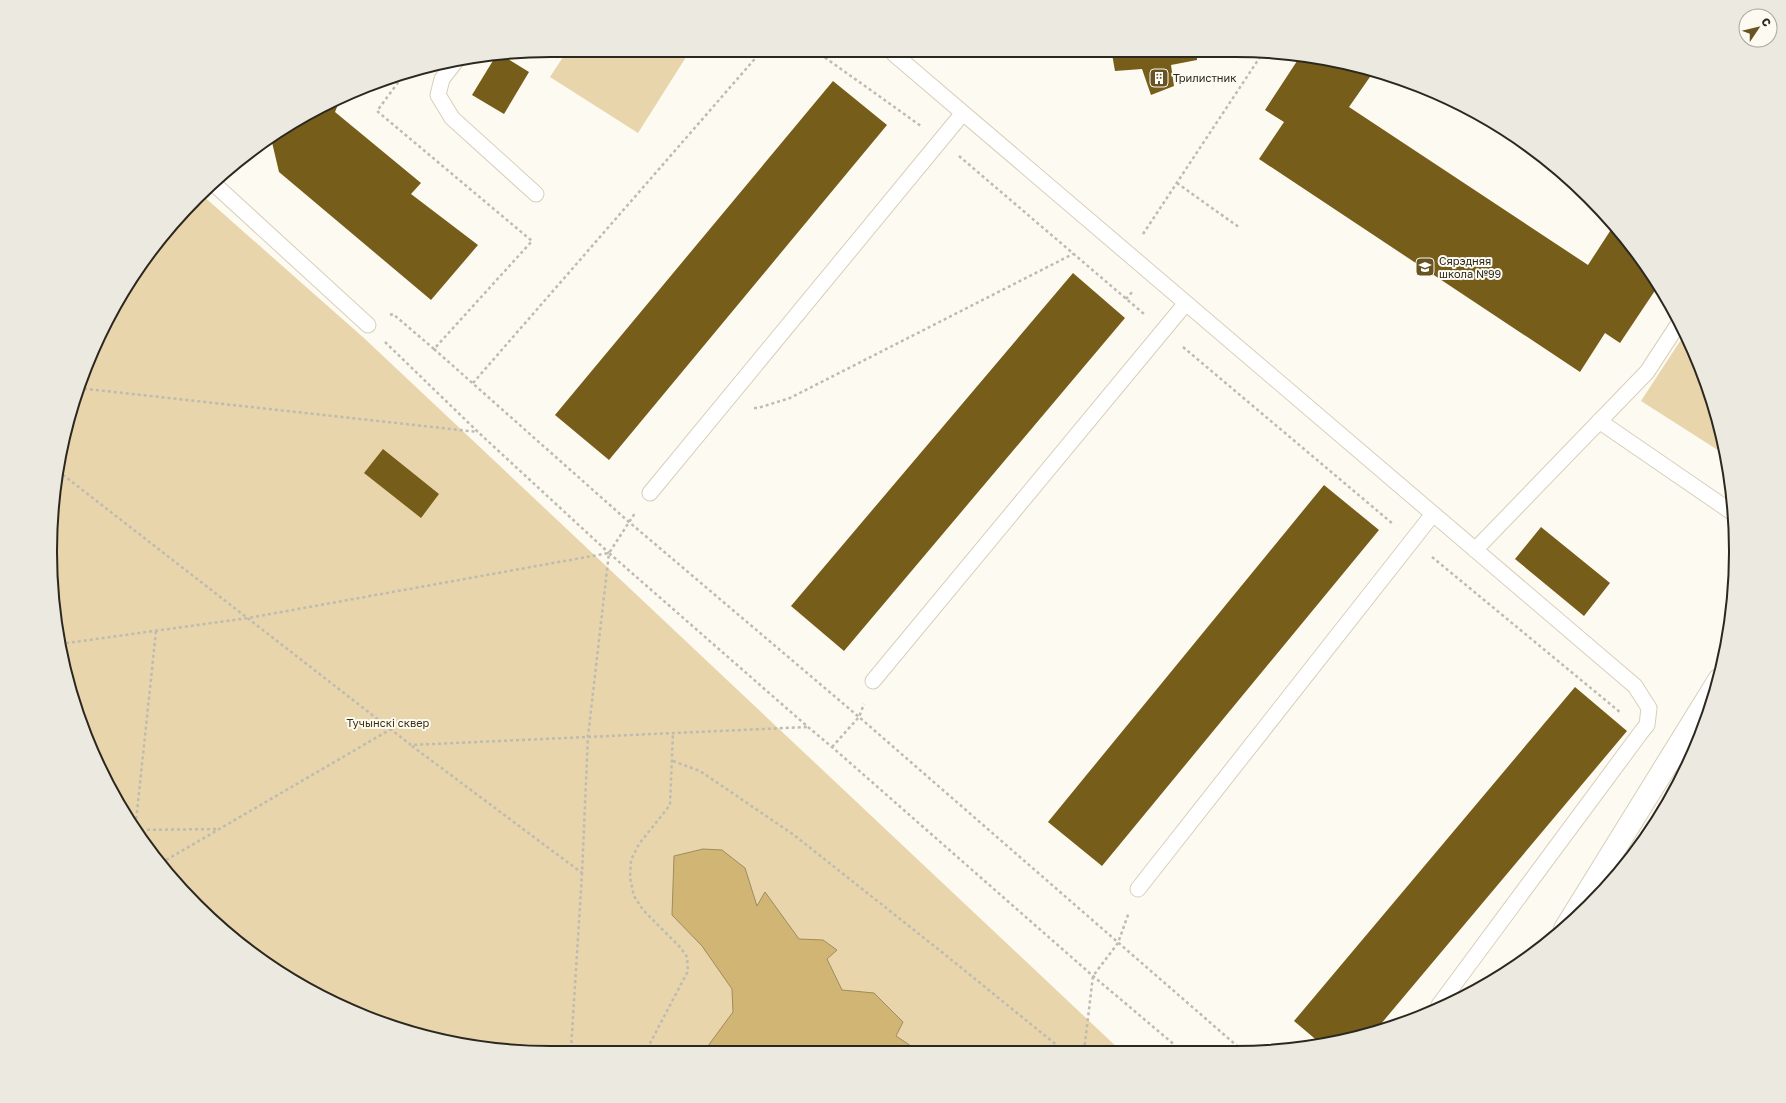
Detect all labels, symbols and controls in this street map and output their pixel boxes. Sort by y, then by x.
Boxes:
north arrow [1738,8,1778,48]
text: С [1759,15,1774,29]
building icon: Трилистник [1148,67,1170,89]
place label: Трилистник [1173,71,1237,84]
place label: Сярэдняя школа №99 [1439,254,1501,280]
school or university icon: Сярэдняя школа №99 [1414,256,1436,278]
park label: Тучынскі сквер [347,716,430,729]

